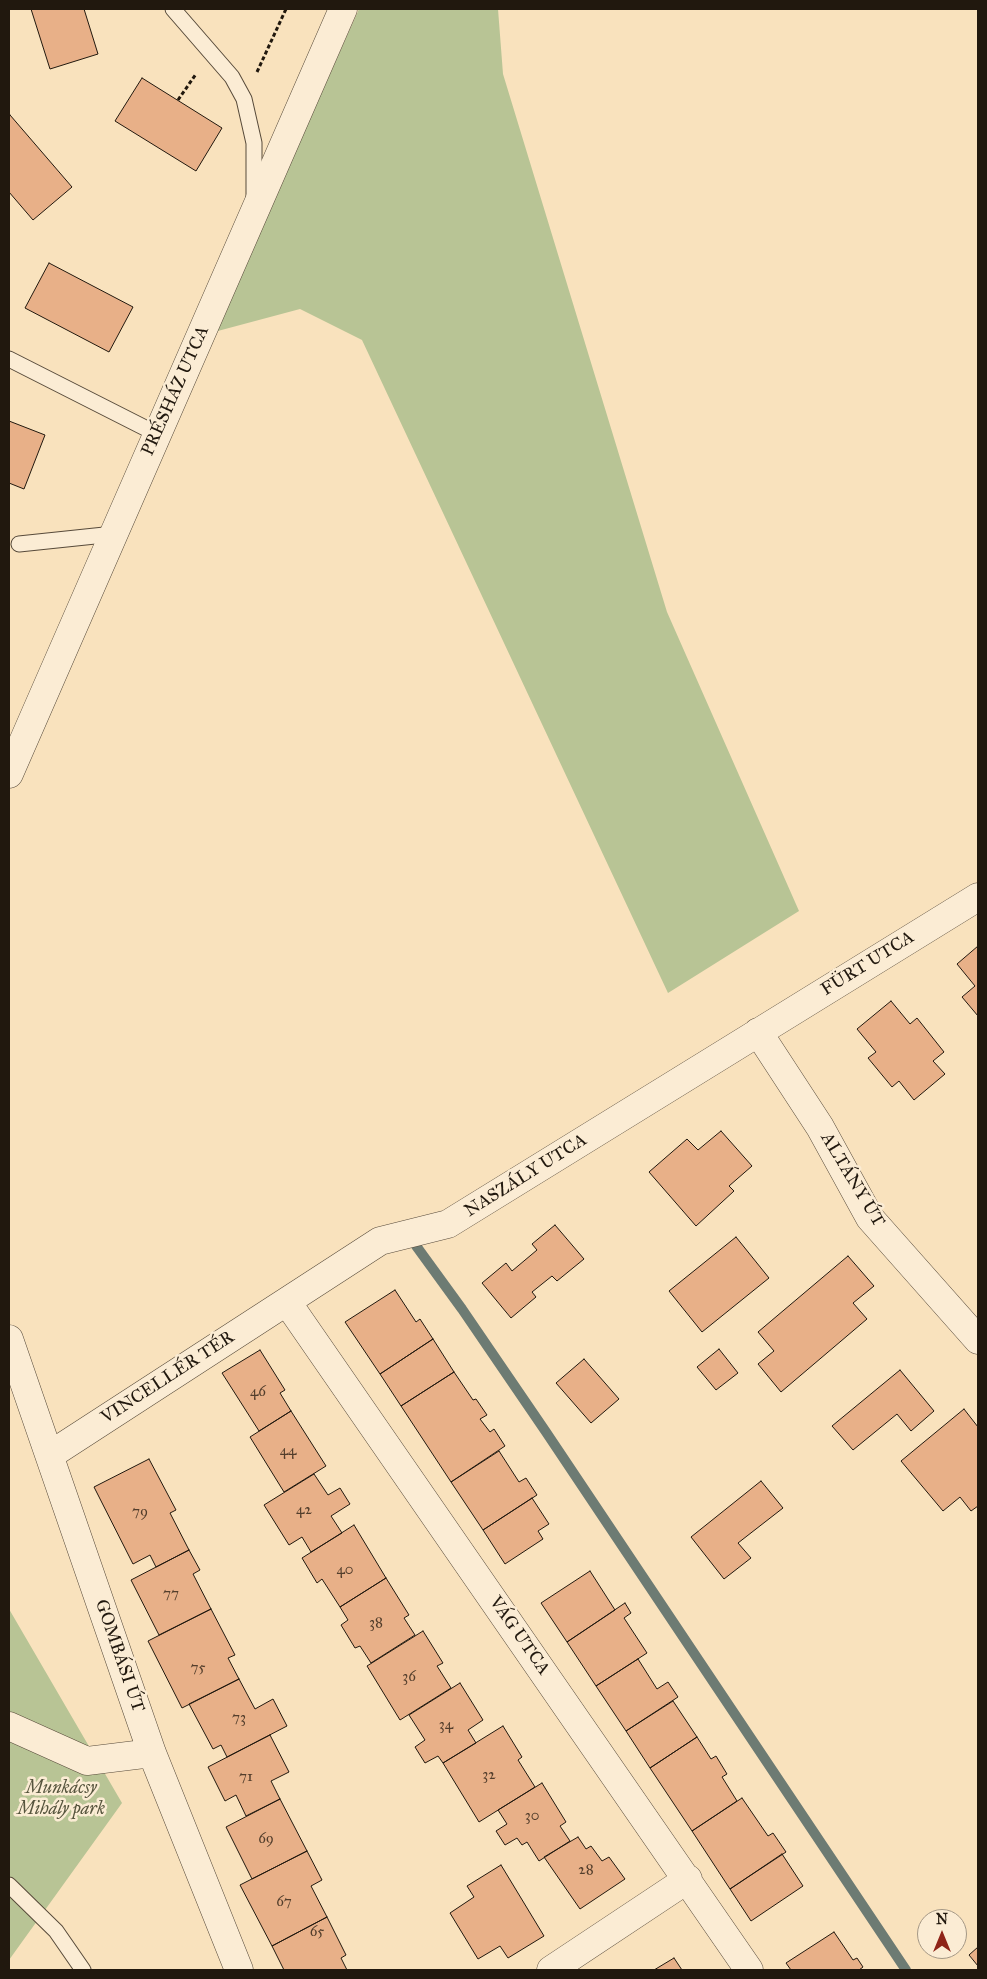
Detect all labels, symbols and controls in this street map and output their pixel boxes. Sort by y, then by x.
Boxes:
street label: PRÉSHÁZ UTCA [138,323,214,459]
street label: FÜRT UTCA [818,927,918,1001]
street label: ALTÁNY ÚT [815,1129,889,1231]
street label: NASZÁLY UTCA [461,1130,591,1222]
street label: VINCELLÉR TÉR [97,1327,239,1429]
house number: 46 [250,1383,266,1401]
house number: 44 [280,1442,296,1460]
house number: 42 [296,1501,312,1519]
house number: 79 [132,1503,148,1521]
house number: 40 [336,1561,354,1579]
house number: 77 [163,1585,179,1603]
street label: VÁG UTCA [484,1593,554,1679]
street label: GOMBÁSI ÚT [90,1597,148,1715]
house number: 38 [369,1614,383,1632]
house number: 75 [191,1659,205,1677]
house number: 36 [402,1668,416,1686]
house number: 73 [232,1709,246,1727]
house number: 34 [439,1716,453,1734]
house number: 32 [482,1766,496,1784]
house number: 71 [239,1768,253,1786]
park label: Munkácsy Mihály park [17,1778,105,1820]
house number: 30 [525,1807,539,1825]
house number: 69 [258,1830,274,1848]
house number: 28 [578,1861,594,1879]
house number: 67 [276,1893,292,1911]
north arrow [917,1909,967,1959]
text: N [936,1911,948,1928]
house number: 65 [310,1923,324,1941]

